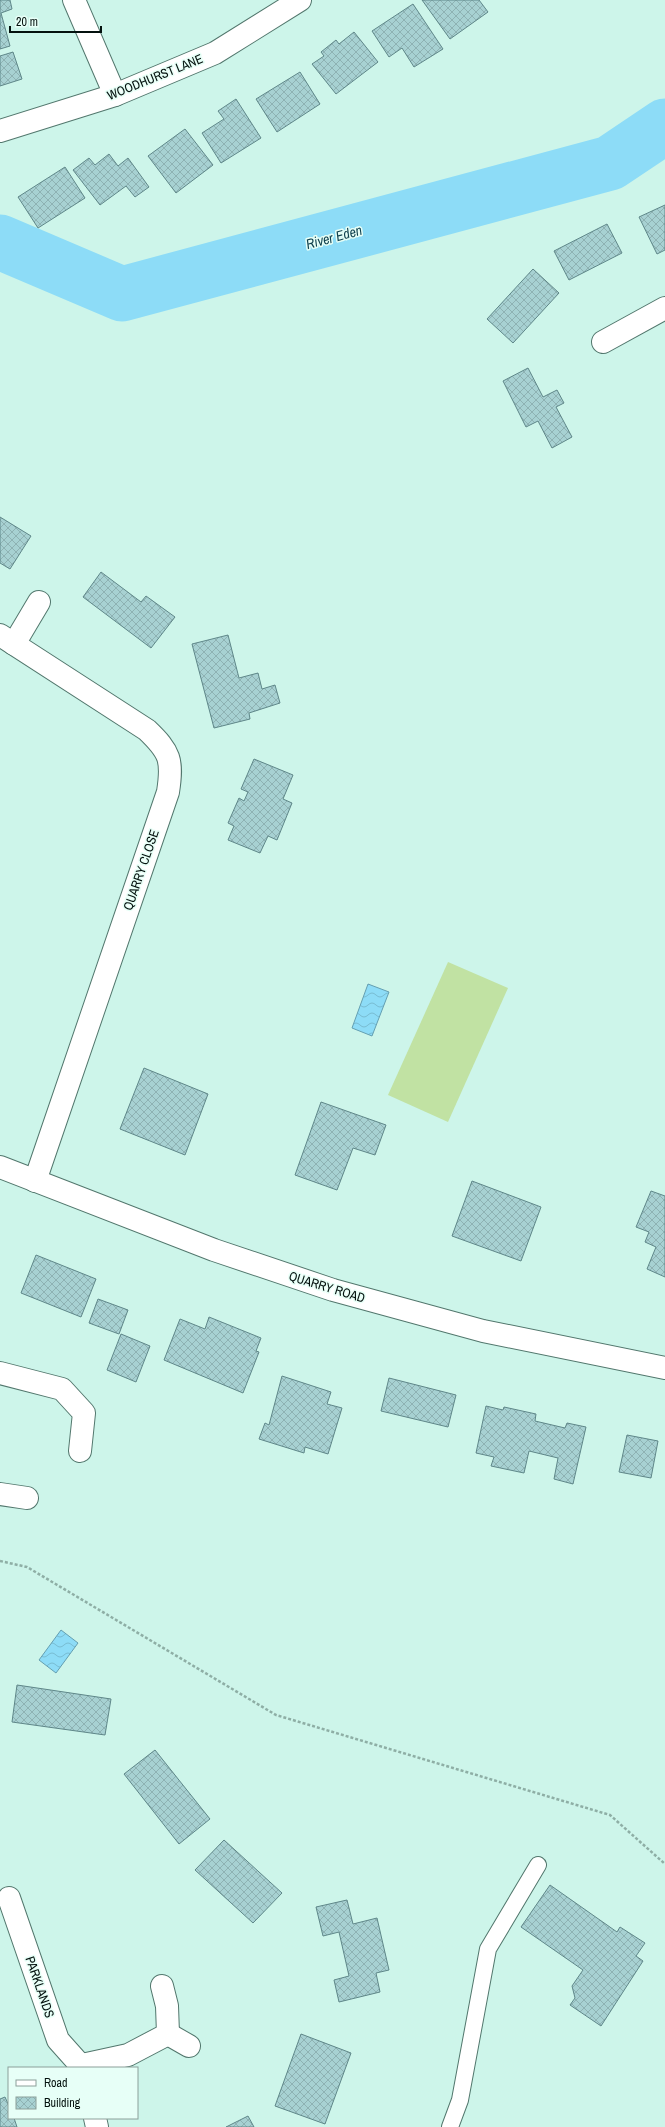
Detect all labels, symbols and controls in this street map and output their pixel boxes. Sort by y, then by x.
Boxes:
scale bar [10,8,101,34]
text: 20 m [16,14,38,30]
street label: WOODHURST LANE [105,50,205,104]
water label: River Eden [304,221,364,253]
street label: QUARRY CLOSE [119,827,163,913]
street label: QUARRY ROAD [287,1267,368,1307]
street label: PARKLANDS [22,1954,58,2020]
legend [8,2067,138,2119]
text: Road [44,2075,68,2091]
text: Building [44,2095,81,2111]

